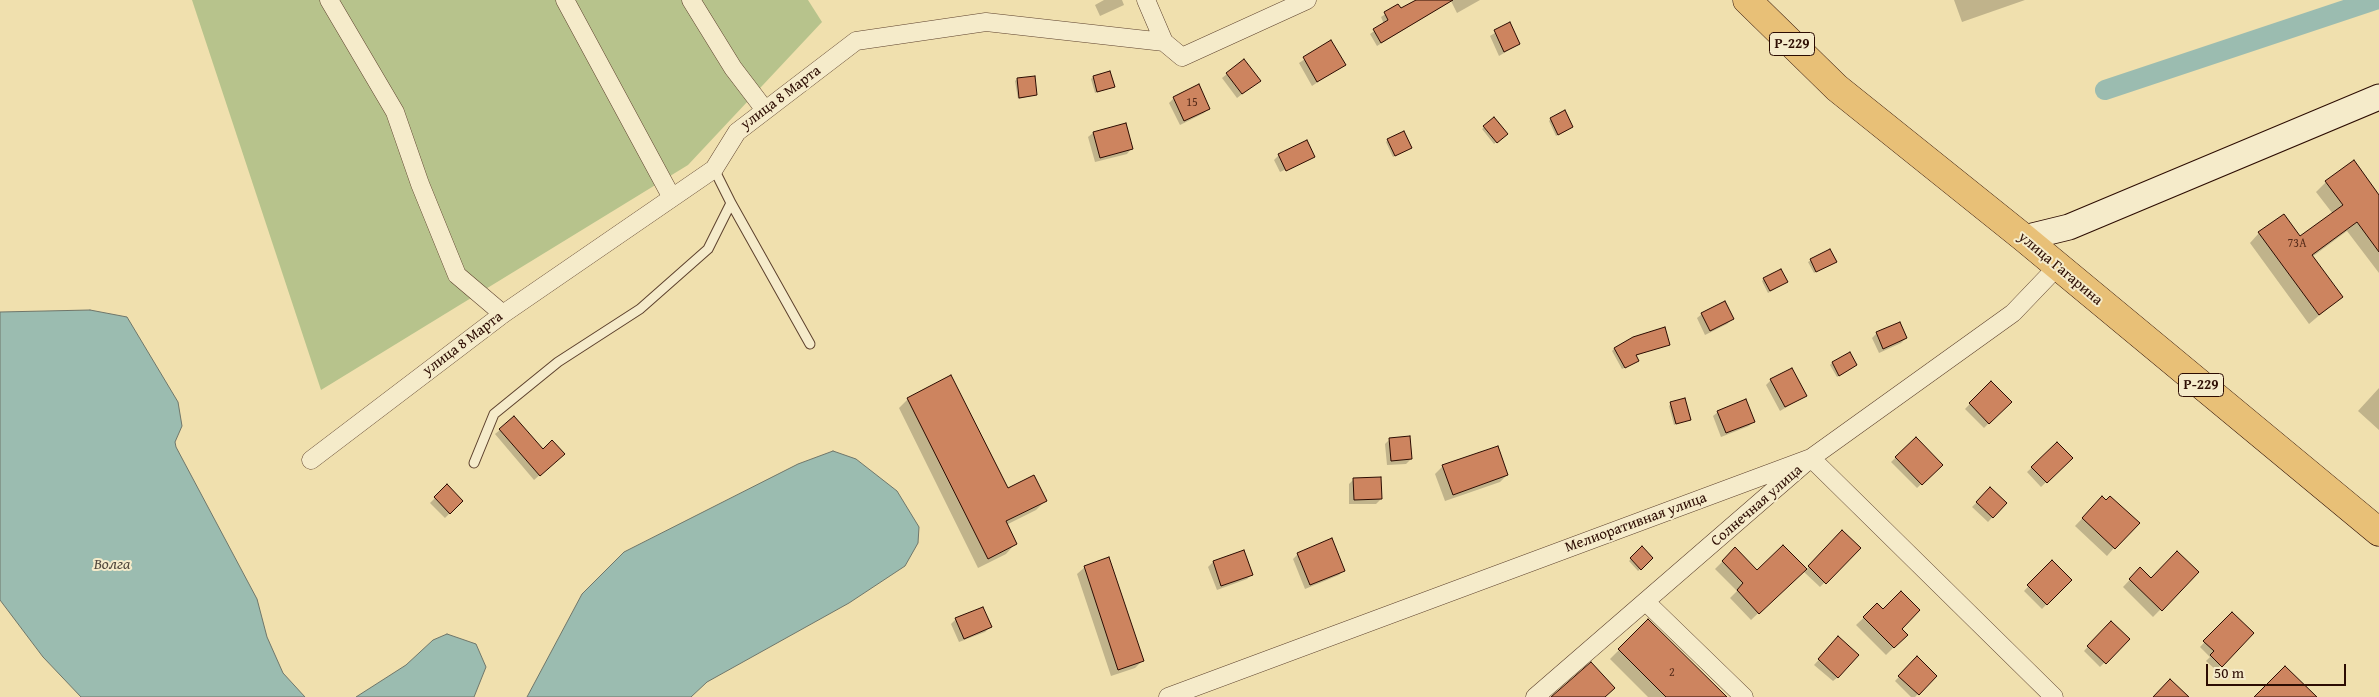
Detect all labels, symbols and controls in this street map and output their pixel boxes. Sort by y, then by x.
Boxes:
road number: Р-229 [1770,33,1814,56]
street label: улица 8 Марта [737,62,825,134]
house number: 15 [1186,96,1198,110]
street label: улица Гагарина [2014,229,2106,309]
house number: 73А [2288,237,2306,251]
street label: улица 8 Марта [419,308,507,380]
road number: Р-229 [2178,374,2224,396]
street label: Солнечная улица [1708,461,1806,551]
street label: Мелиоративная улица [1563,489,1709,557]
water label: Волга [94,555,130,575]
scale bar [2209,654,2349,686]
text: 50 m [2214,662,2244,683]
house number: 2 [1669,666,1675,680]

